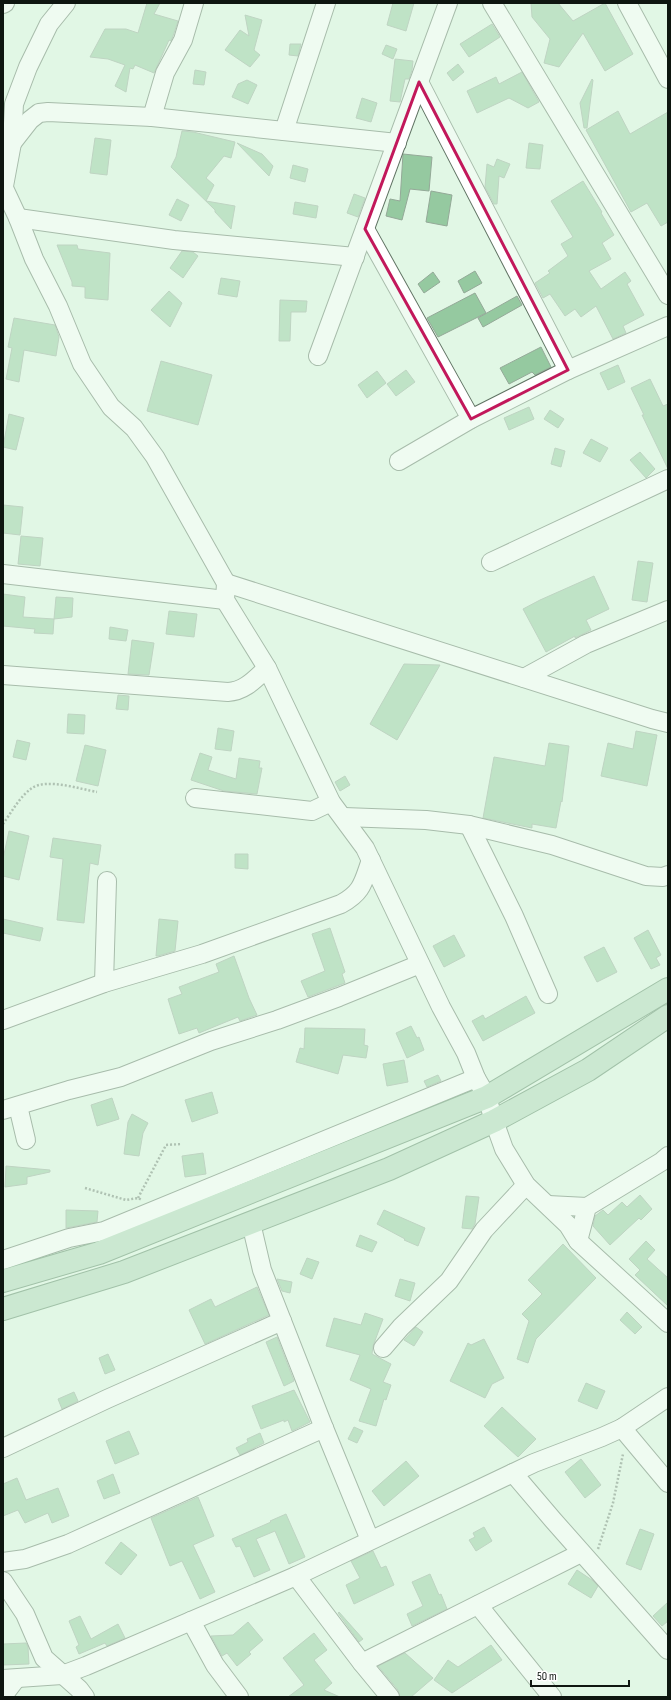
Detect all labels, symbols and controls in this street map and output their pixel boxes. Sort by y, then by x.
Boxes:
scale bar [531,1662,629,1688]
text: 50 m [537,1669,557,1684]

